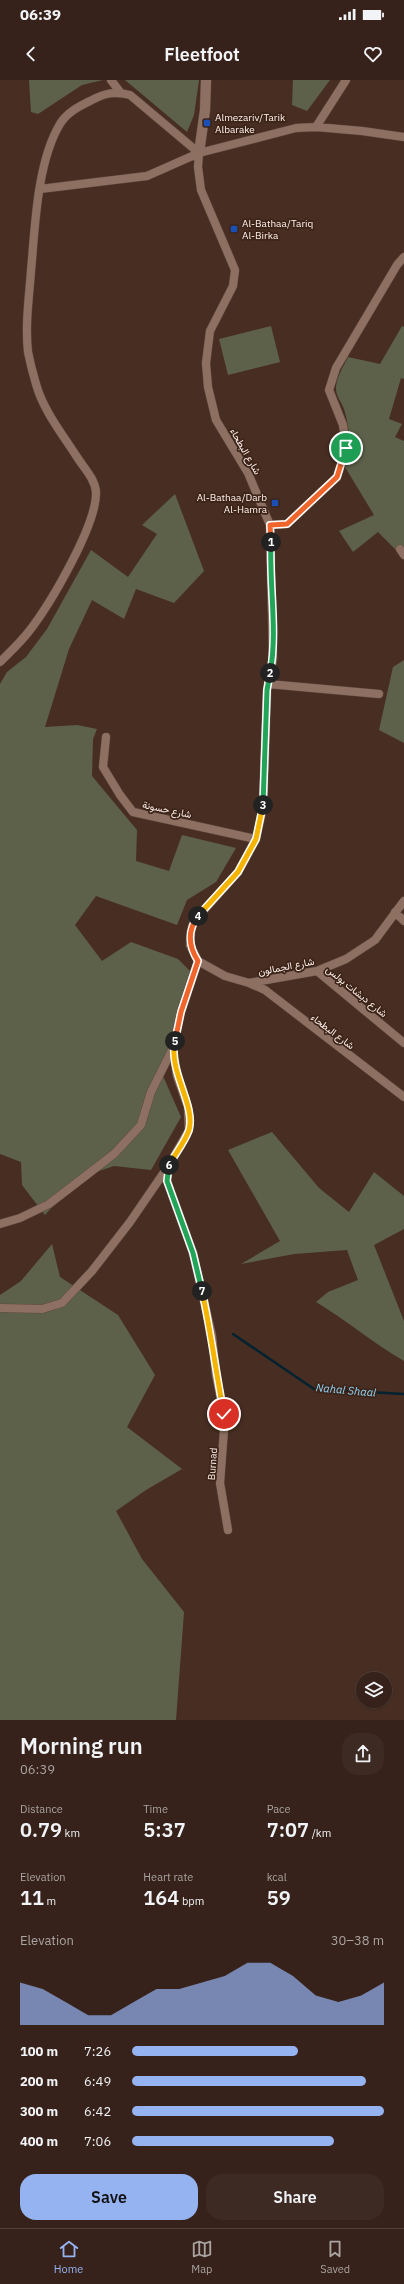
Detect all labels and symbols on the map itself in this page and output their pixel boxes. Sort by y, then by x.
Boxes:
place label: Almezariv/Tarik Albarake [215,111,286,136]
marker: Almezariv/Tarik Albarake [202,118,212,128]
place label: Al-Bathaa/Tariq Al-Birka [242,217,313,242]
marker: Al-Bathaa/Tariq Al-Birka [229,224,239,234]
street label: شارع البطحاء [227,426,264,477]
pin [329,431,363,465]
place label: Al-Bathaa/Darb Al-Hamra [197,491,268,516]
marker: Al-Bathaa/Darb Al-Hamra [270,498,280,508]
pin: 1 [261,532,281,552]
pin: 2 [260,663,280,683]
pin: 3 [253,795,273,815]
street label: شارع حسونة [141,798,193,821]
pin: 4 [188,906,208,926]
street label: شارع الجمالون [257,955,315,978]
street label: شارع دبشات بولس [323,963,390,1020]
street label: شارع البطحاء [308,1011,357,1052]
pin: 5 [165,1031,185,1051]
pin: 6 [159,1155,179,1175]
pin: 7 [192,1281,212,1301]
water label: Nahal Shaal [315,1380,377,1400]
pin [207,1397,241,1431]
street label: Burnad [205,1447,220,1481]

